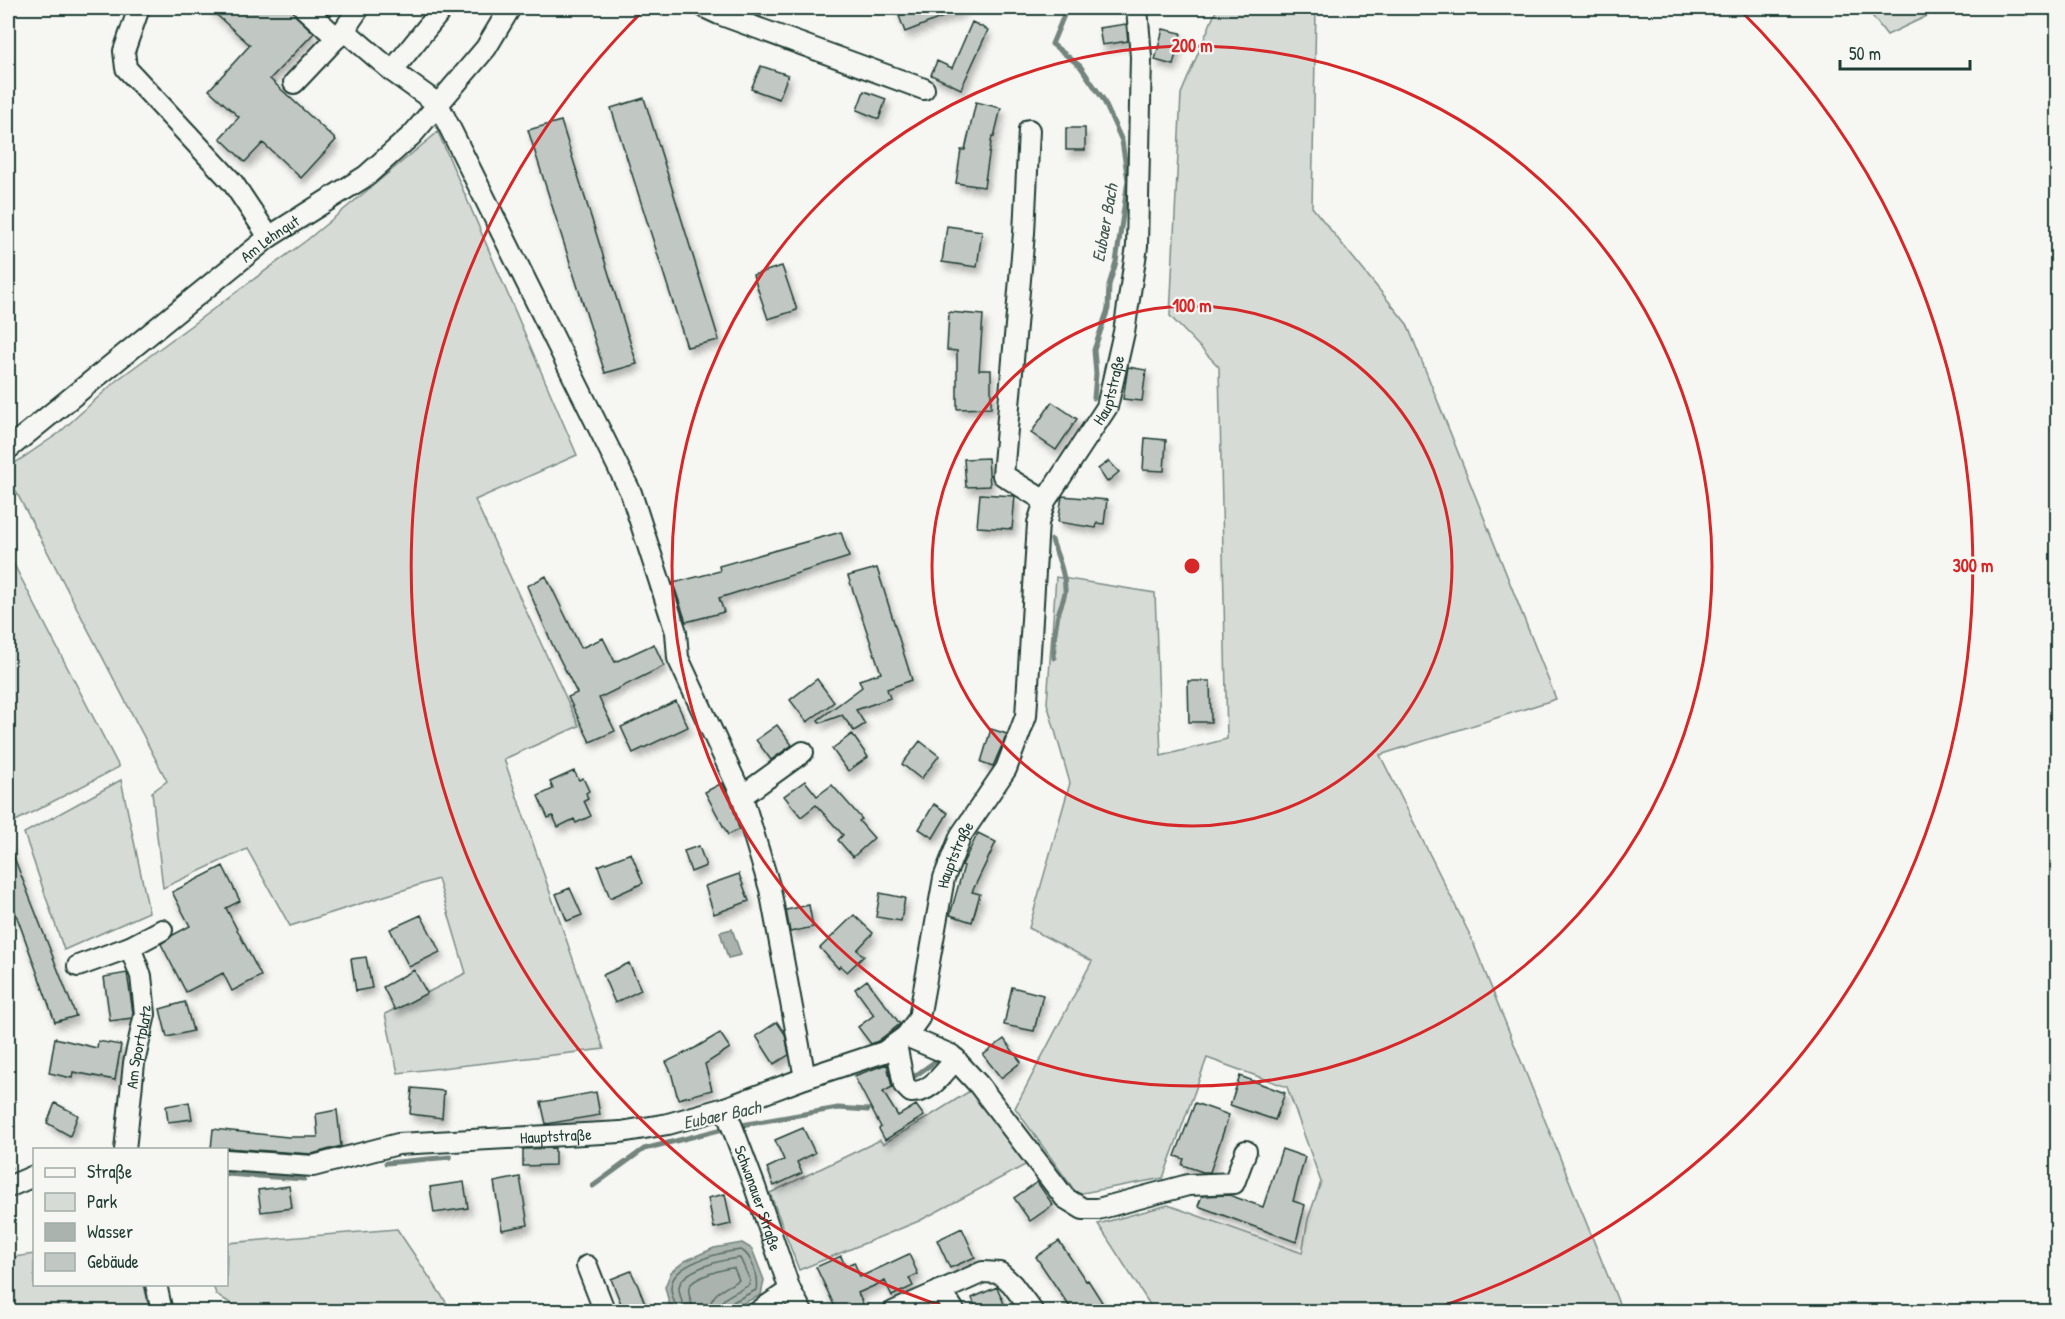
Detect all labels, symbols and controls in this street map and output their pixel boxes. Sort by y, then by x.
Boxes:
text: 200 m [1172,33,1212,58]
scale bar [1840,33,1970,71]
text: 50 m [1849,41,1881,66]
water label: Eubaer Bach [1085,181,1124,264]
street label: Am Lehngut [236,210,304,267]
text: 100 m [1172,293,1212,318]
street label: Hauptstraße [1087,353,1129,429]
text: 300 m [1953,553,1993,578]
centre of rings [1182,556,1202,576]
street label: Hauptstraße [931,816,979,890]
street label: Am Sportplatz [120,1004,156,1090]
water label: Eubaer Bach [681,1094,764,1135]
street label: Hauptstraße [519,1123,593,1148]
street label: Schwanauer Straße [729,1142,787,1254]
legend [33,1148,228,1286]
text: Straße [87,1159,132,1184]
text: Park [87,1189,118,1214]
text: Wasser [87,1219,133,1244]
text: Gebäude [87,1249,139,1274]

